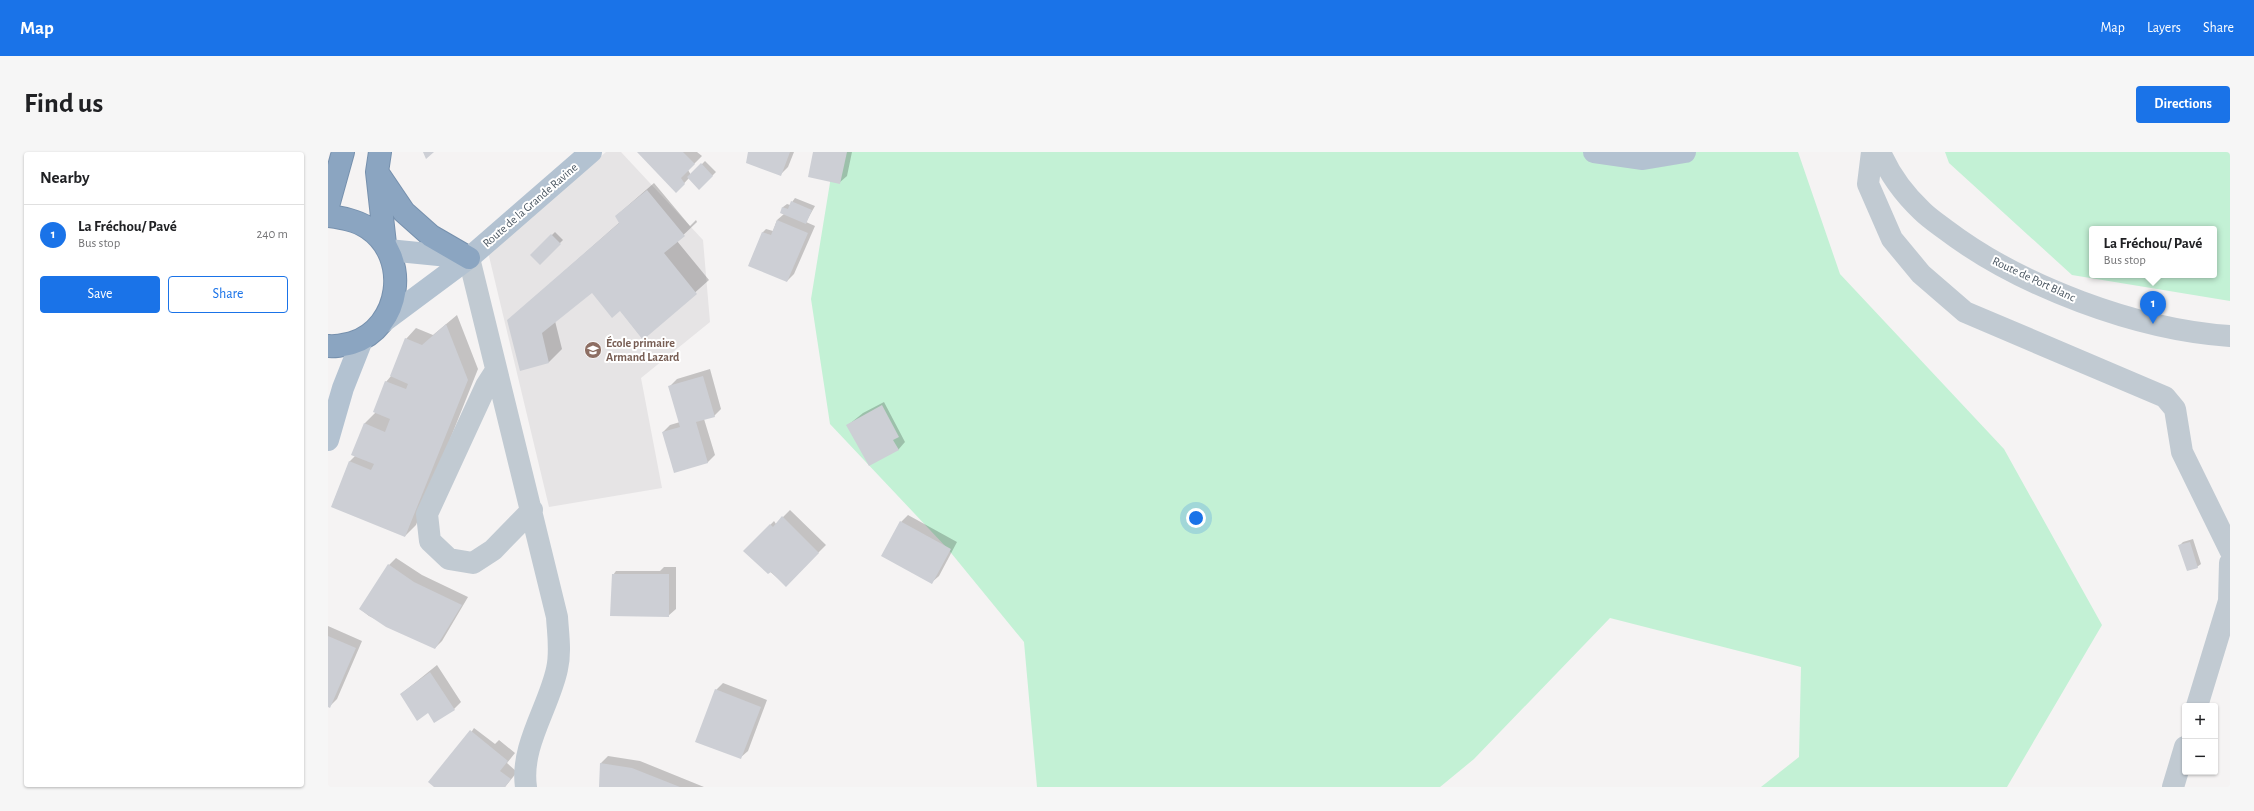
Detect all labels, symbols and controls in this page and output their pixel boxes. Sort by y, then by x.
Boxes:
text: Map [20,19,54,38]
text: Map [2100,21,2125,35]
text: Layers [2147,21,2181,35]
text: Share [2203,21,2234,35]
button: Directions [2136,86,2230,123]
text: Find us [24,90,103,118]
street label: Route de la Grande Ravine [480,161,580,249]
text: Nearby [40,169,90,186]
text: La Fréchou/ Pavé [78,219,177,234]
popup [2089,226,2217,278]
text: 1 [51,228,55,241]
text: 240 m [256,228,288,241]
text: La Fréchou/ Pavé [2104,236,2202,251]
text: Bus stop [78,237,120,250]
text: Bus stop [2104,254,2146,267]
street label: Route de Port Blanc [1991,255,2078,304]
button: Save [40,276,160,313]
button: Share [168,276,288,313]
pin: 1 [2140,291,2166,324]
place label: École primaire Armand Lazard [606,335,680,363]
school or university icon: École primaire Armand Lazard [583,340,603,360]
your location [1186,508,1206,528]
map controls [2182,703,2218,775]
button: + [2182,703,2218,739]
button: − [2182,739,2218,775]

